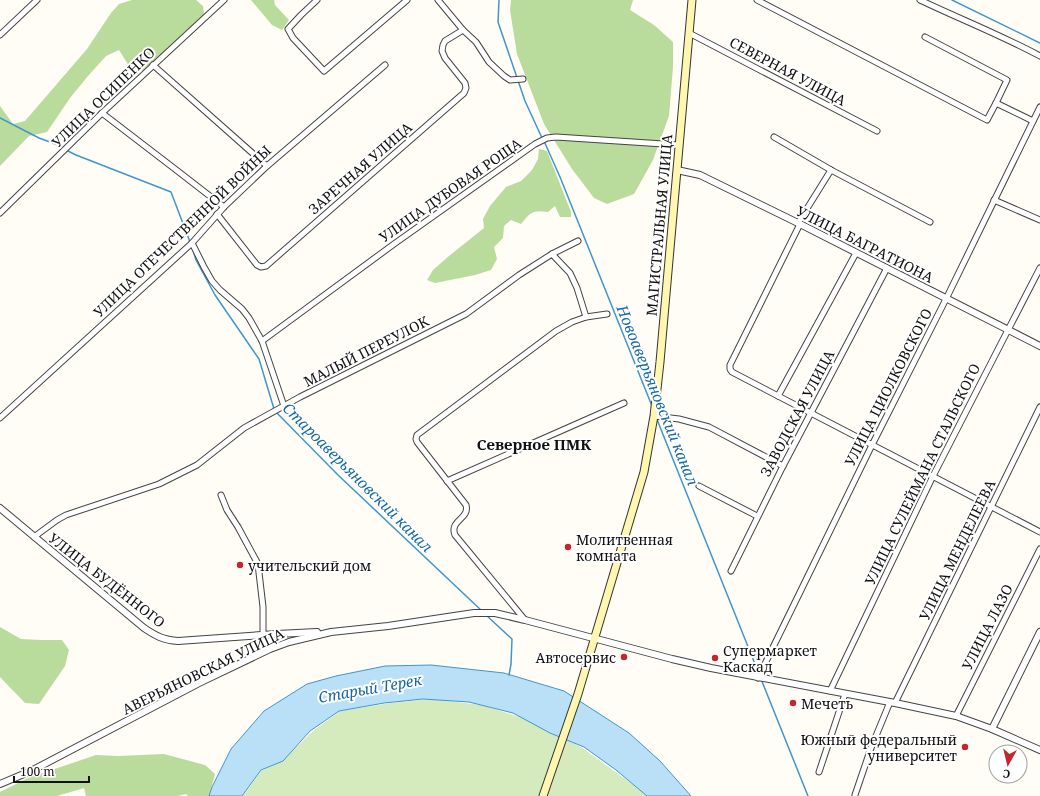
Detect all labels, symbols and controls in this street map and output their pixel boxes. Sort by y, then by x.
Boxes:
street label: СЕВЕРНАЯ УЛИЦА [726,32,850,110]
street label: УЛИЦА ОСИПЕНКО [47,43,159,151]
street label: ЗАРЕЧНАЯ УЛИЦА [304,118,416,218]
street label: МАГИСТРАЛЬНАЯ УЛИЦА [642,133,676,317]
street label: УЛИЦА ДУБОВАЯ РОЩА [375,134,525,246]
street label: УЛИЦА ОТЕЧЕСТВЕННОЙ ВОЙНЫ [89,141,275,321]
street label: УЛИЦА БАГРАТИОНА [793,201,937,287]
water label: Новоаверьяновский канал [612,301,703,488]
street label: УЛИЦА ЦИОЛКОВСКОГО [840,305,936,469]
street label: МАЛЫЙ ПЕРЕУЛОК [300,311,432,391]
street label: ЗАВОДСКАЯ УЛИЦА [756,346,839,480]
street label: УЛИЦА СУЛЕЙМАНА СТАЛЬСКОГО [860,360,984,588]
water label: Староаверьяновский канал [279,398,437,556]
district label: Северное ПМК [477,434,591,454]
street label: УЛИЦА МЕНДЕЛЕЕВА [915,476,999,624]
street label: УЛИЦА БУДЁННОГО [45,528,169,632]
place label: Молитвенная комната [576,530,673,565]
marker: Молитвенная комната [563,542,573,552]
place label: учительский дом [248,556,371,575]
marker: учительский дом [235,560,245,570]
street label: УЛИЦА ЛАЗО [957,581,1017,673]
street label: АВЕРЬЯНОВСКАЯ УЛИЦА [119,623,287,718]
place label: Супермаркет Каскад [723,641,817,676]
place label: Автосервис [536,648,616,667]
marker: Автосервис [619,652,629,662]
marker: Супермаркет Каскад [710,653,720,663]
water label: Старый Терек [317,669,424,707]
place label: Мечеть [801,694,854,713]
marker: Мечеть [788,698,798,708]
place label: Южный федеральный университет [801,730,958,765]
marker: Южный федеральный университет [960,742,970,752]
north arrow [988,744,1028,784]
scale bar [14,758,89,784]
text: 100 m [20,763,55,780]
text: С [1002,766,1011,782]

